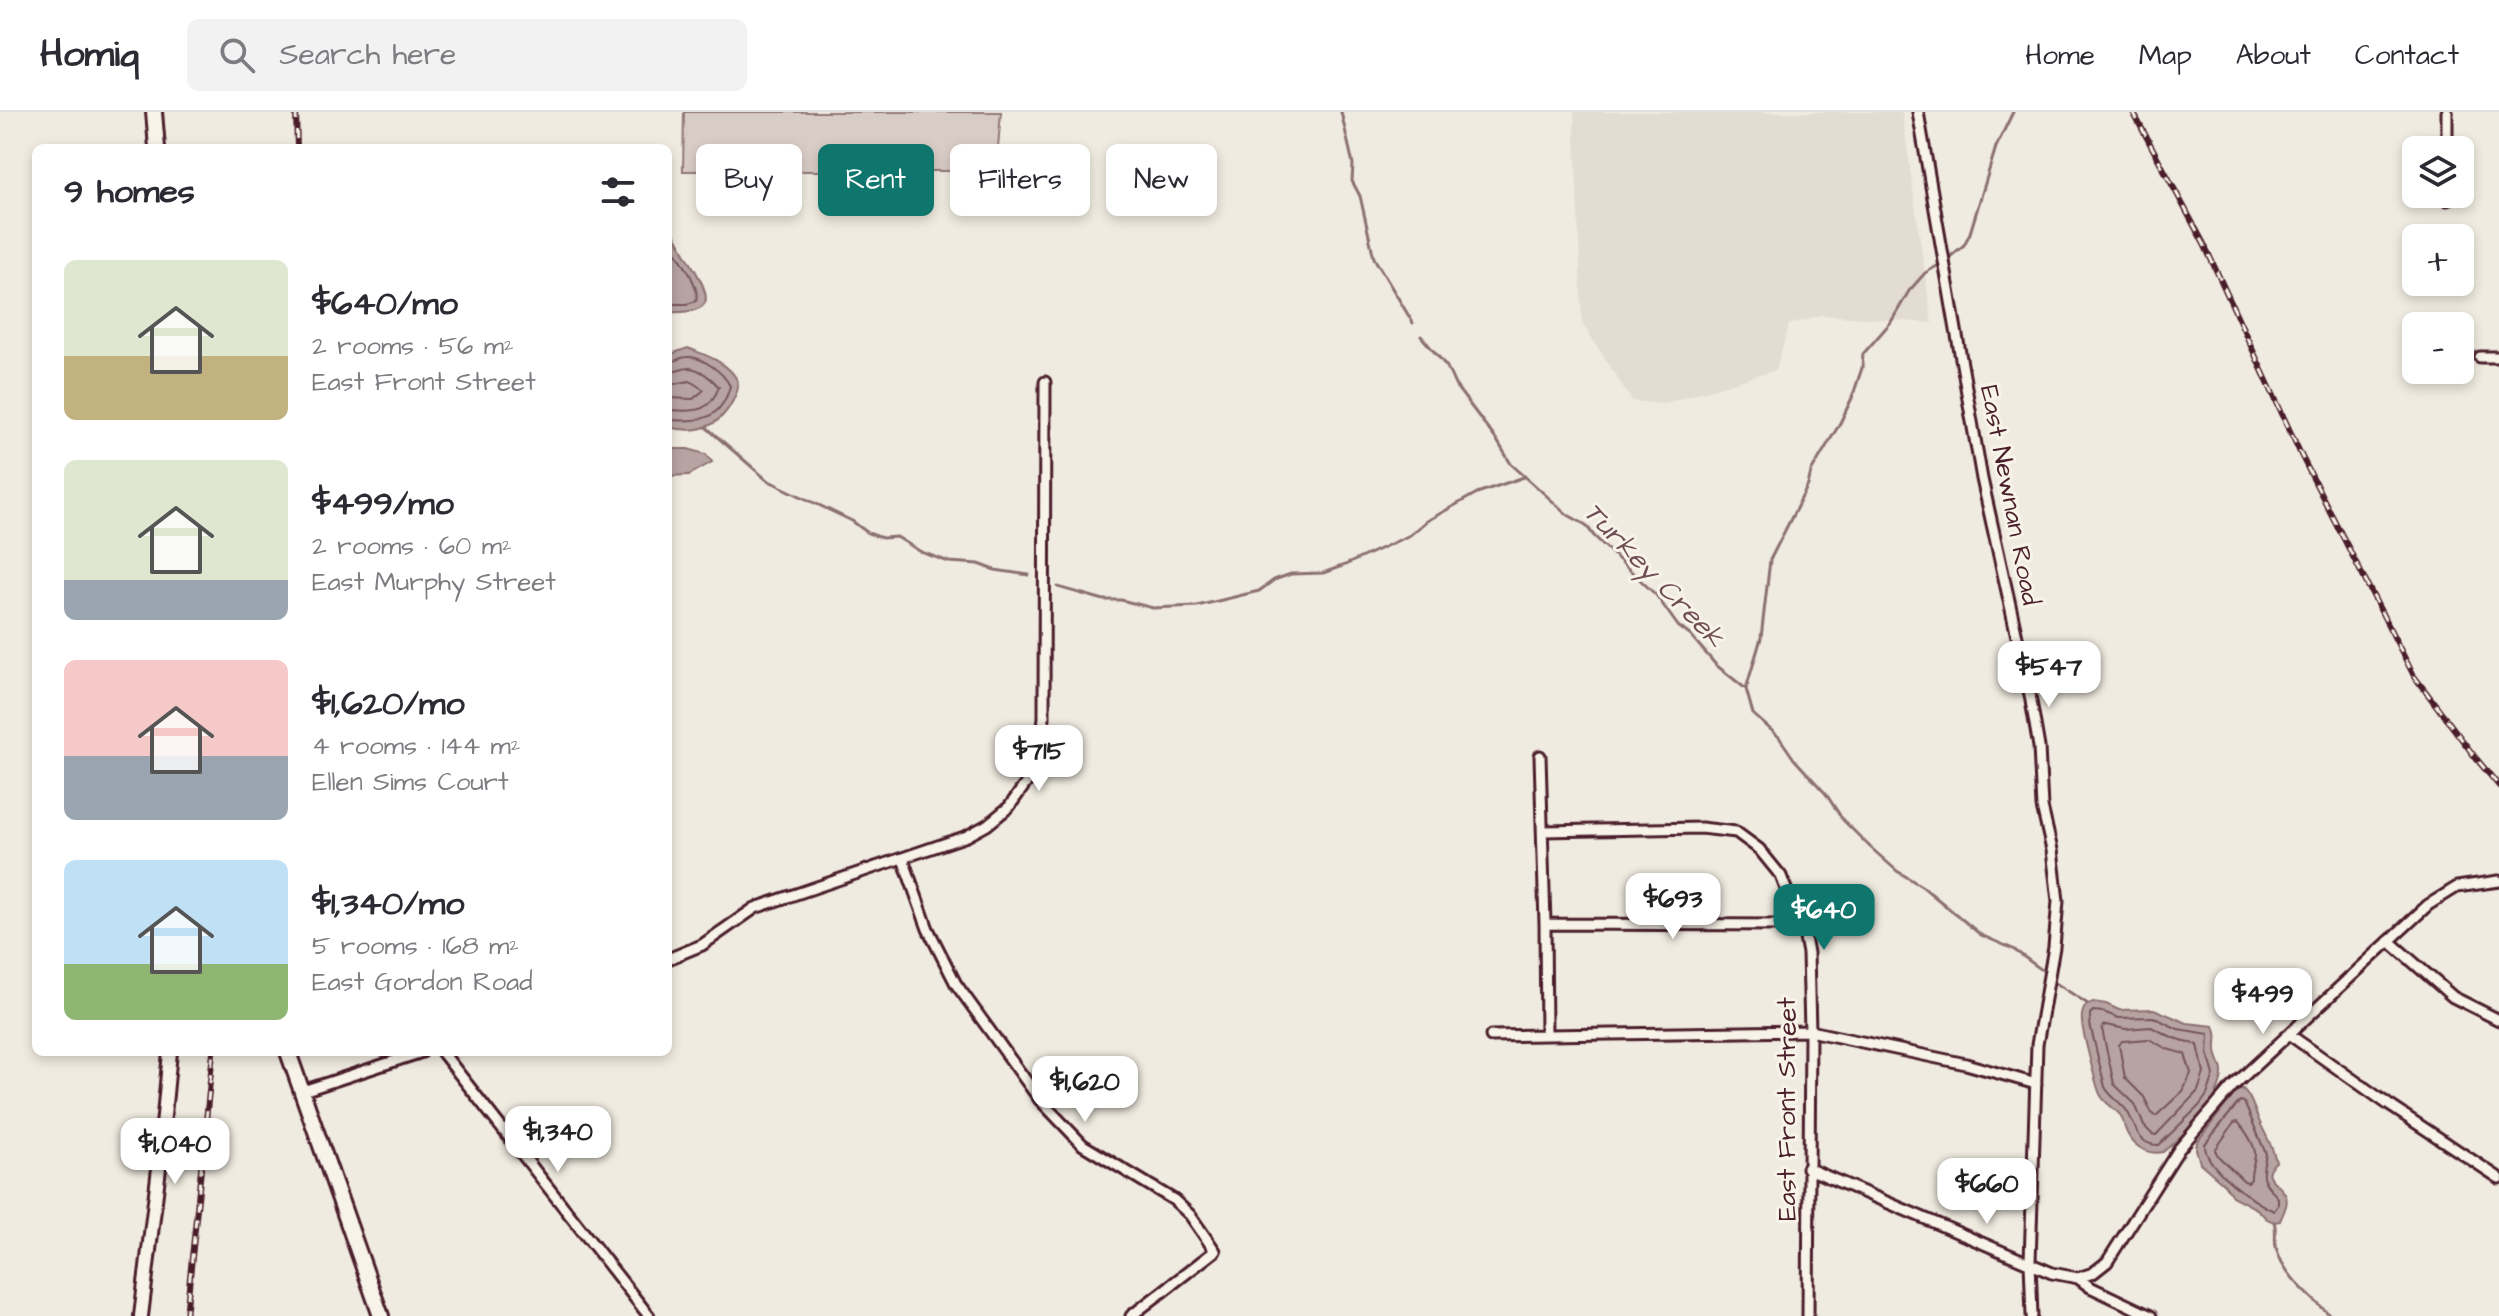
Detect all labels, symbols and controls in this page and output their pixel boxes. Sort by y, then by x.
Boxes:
search box [187,19,747,91]
text: Homiq [40,29,139,81]
icon: search [215,33,259,77]
text: Search here [279,34,456,76]
text: Home [2025,36,2095,75]
text: Map [2139,36,2192,75]
text: About [2236,36,2311,75]
text: Contact [2355,36,2459,75]
map controls [2402,136,2474,384]
button: layers [2402,136,2474,208]
chip: Buy [696,144,802,216]
chip: Rent [818,144,934,216]
chip: Filters [950,144,1090,216]
chip: New [1106,144,1217,216]
text: 9 homes [64,168,195,216]
icon: filters [596,170,640,214]
button: + [2402,224,2474,296]
text: $640/mo [312,280,458,328]
icon: home [128,292,224,388]
button: − [2402,312,2474,384]
text: 2 rooms · 56 m² [312,328,514,364]
text: East Front Street [312,364,536,400]
street label: East Newnan Road [1971,382,2049,608]
text: $499/mo [312,480,454,528]
icon: home [128,492,224,588]
water label: Turkey Creek [1574,494,1734,658]
text: 2 rooms · 60 m² [312,528,512,564]
text: East Murphy Street [312,564,556,600]
pin: $547 [2002,641,2096,709]
text: $547 [2016,649,2082,685]
text: $1,620/mo [312,680,465,728]
icon: home [128,692,224,788]
pin: $715 [992,725,1086,793]
text: 4 rooms · 144 m² [312,728,521,764]
text: $715 [1013,733,1065,769]
text: Ellen Sims Court [312,764,508,800]
pin: $693 [1626,873,1720,941]
text: $1,340/mo [312,880,464,928]
text: $693 [1644,881,1702,917]
pin: $640 [1777,884,1871,952]
icon: home [128,892,224,988]
text: $640 [1792,892,1856,928]
text: 5 rooms · 168 m² [312,928,519,964]
text: East Gordon Road [312,964,533,1000]
pin: $499 [2216,968,2310,1036]
text: $499 [2232,976,2294,1012]
street label: East Front Street [1769,997,1805,1221]
pin: $1,620 [1020,1056,1150,1124]
text: $1,620 [1050,1064,1120,1100]
pin: $1,340 [493,1106,623,1174]
text: $1,340 [523,1114,593,1150]
pin: $1,040 [110,1118,240,1186]
text: $1,040 [139,1126,211,1162]
pin: $660 [1940,1158,2034,1226]
text: $660 [1955,1166,2019,1202]

